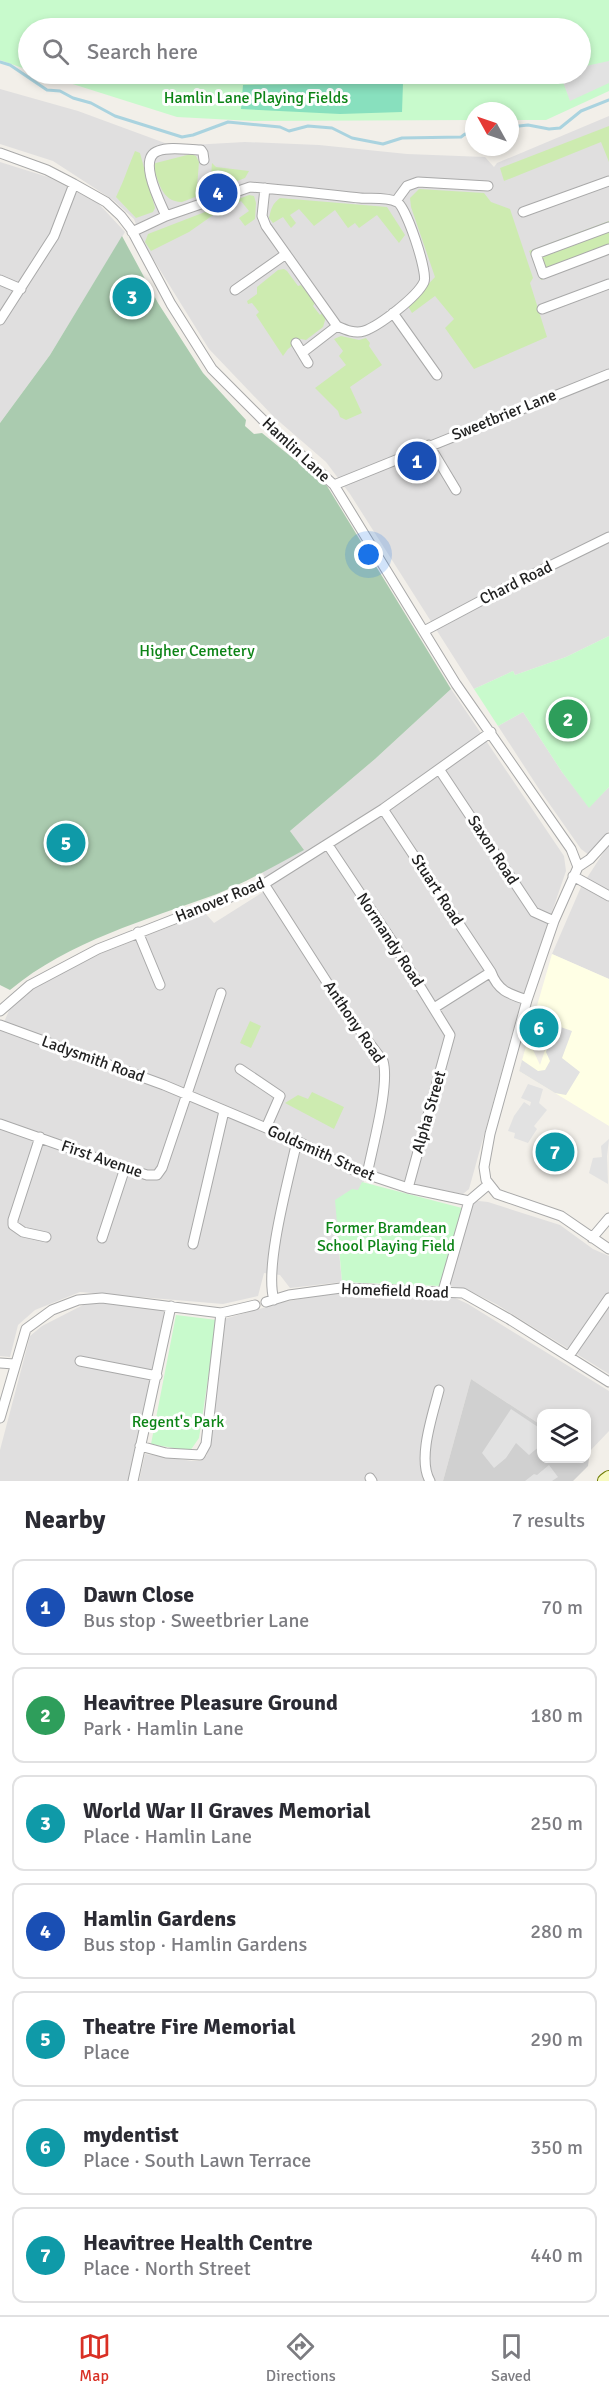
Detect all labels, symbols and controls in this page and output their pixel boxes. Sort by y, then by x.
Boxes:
search box [18,18,591,84]
icon: search [39,35,72,68]
text: Search here [87,38,198,65]
park label: Hamlin Lane Playing Fields [164,88,348,108]
north arrow [465,102,519,156]
pin: 4 [198,170,238,216]
pin: 3 [112,274,152,320]
street label: Sweetbrier Lane [449,385,559,445]
street label: Hamlin Lane [258,413,334,487]
pin: 1 [398,438,436,484]
your location [354,540,383,569]
street label: Chard Road [476,557,556,609]
park label: Higher Cemetery [139,641,255,661]
pin: 2 [548,696,588,742]
street label: Saxon Road [463,811,523,889]
pin: 5 [46,820,86,866]
street label: Stuart Road [407,851,467,929]
street label: Hanover Road [172,873,268,927]
street label: Normandy Road [352,889,428,991]
street label: Anthony Road [319,977,389,1067]
pin: 6 [520,1006,558,1050]
street label: Ladysmith Road [39,1031,147,1087]
street label: Alpha Street [408,1068,450,1156]
street label: Goldsmith Street [264,1120,378,1186]
pin: 7 [536,1130,574,1174]
street label: First Avenue [59,1136,145,1182]
park label: Former Bramdean School Playing Field [317,1218,455,1256]
street label: Homefield Road [341,1279,449,1303]
map controls [537,1409,591,1463]
button: layers [537,1409,591,1463]
park label: Regent's Park [132,1412,224,1432]
text: Nearby [24,1504,105,1536]
text: 7 results [512,1508,585,1533]
text: Dawn Close [83,1581,194,1608]
text: 1 [40,1595,51,1620]
text: 70 m [541,1595,583,1620]
text: Bus stop · Sweetbrier Lane [83,1608,309,1633]
text: Heavitree Pleasure Ground [83,1689,338,1716]
text: 2 [40,1703,51,1728]
text: 180 m [530,1703,583,1728]
text: Park · Hamlin Lane [83,1716,244,1741]
text: World War II Graves Memorial [83,1797,371,1824]
text: 3 [40,1811,51,1836]
text: 250 m [530,1811,583,1836]
text: Place · Hamlin Lane [83,1824,252,1849]
text: Hamlin Gardens [83,1905,236,1932]
text: 4 [40,1919,51,1944]
text: 280 m [530,1919,583,1944]
text: Bus stop · Hamlin Gardens [83,1932,307,1957]
text: Theatre Fire Memorial [83,2013,296,2040]
text: 5 [40,2027,51,2052]
text: 290 m [530,2027,583,2052]
text: Place [83,2040,130,2065]
text: mydentist [83,2121,179,2148]
text: 6 [40,2135,51,2160]
text: 350 m [530,2135,583,2160]
text: Place · South Lawn Terrace [83,2148,311,2173]
text: Heavitree Health Centre [83,2229,313,2256]
text: 7 [40,2243,51,2268]
text: 440 m [530,2243,583,2268]
text: Place · North Street [83,2256,251,2281]
tab: Map [78,2330,111,2386]
tab: Directions [266,2330,336,2386]
tab: Saved [491,2330,531,2386]

